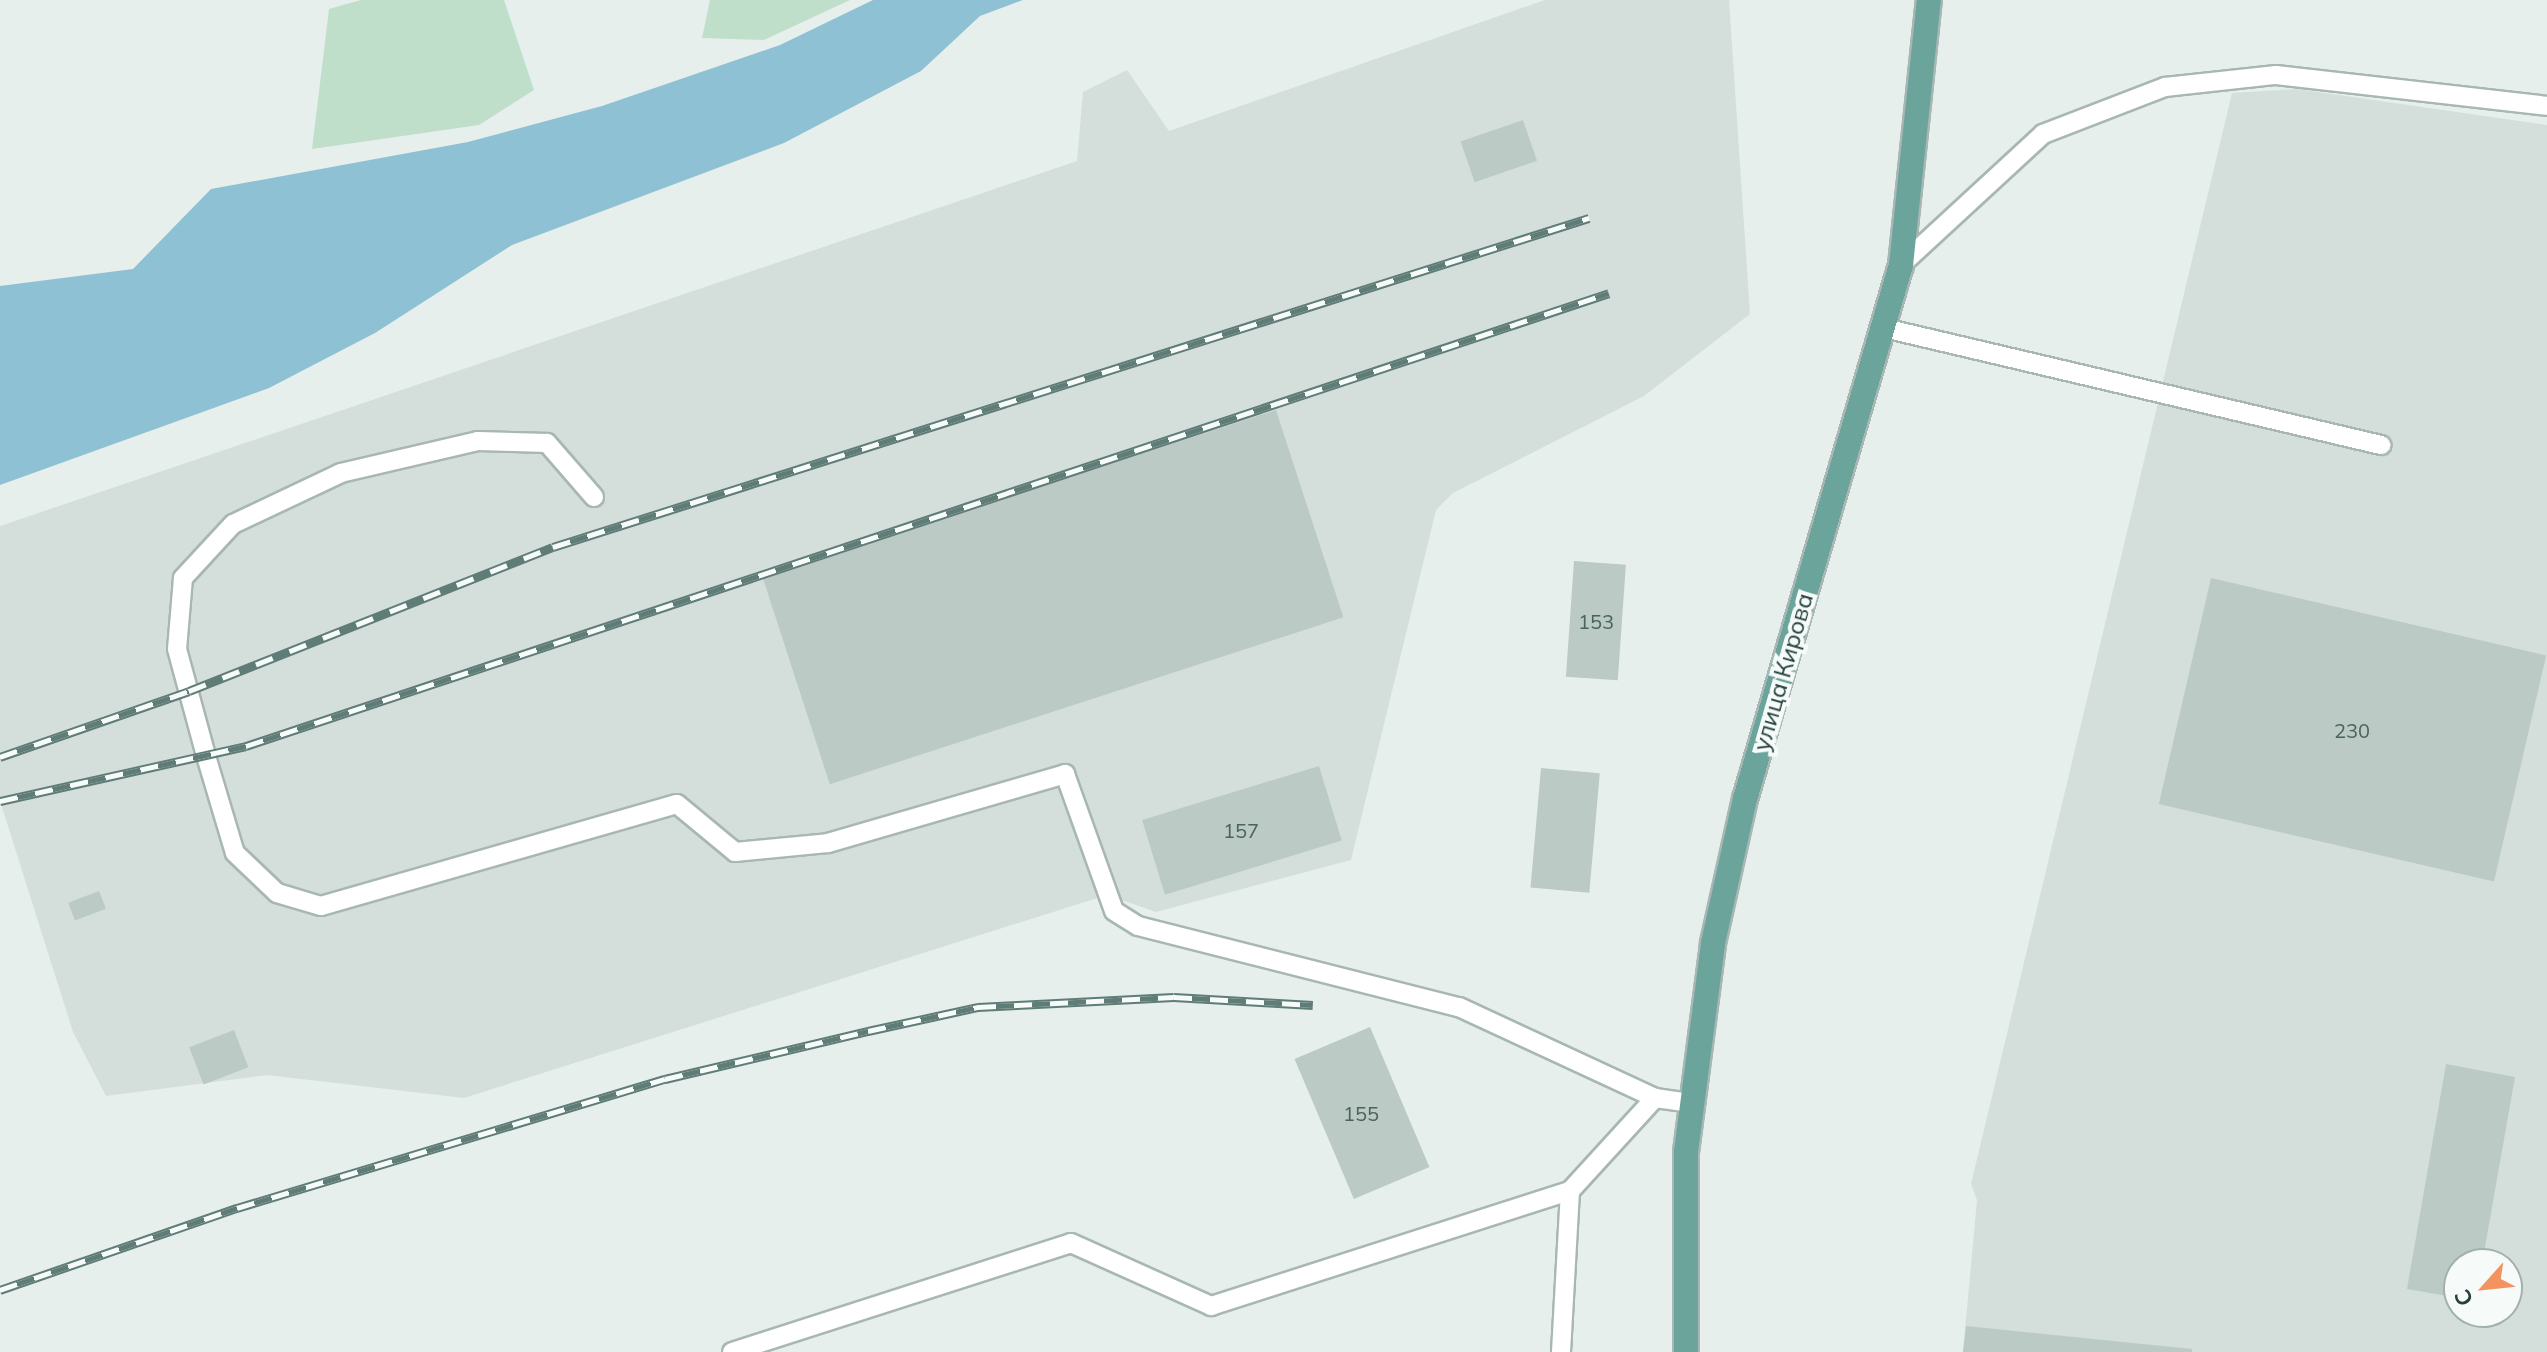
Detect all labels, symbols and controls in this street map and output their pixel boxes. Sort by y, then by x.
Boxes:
street label: улица Кирова [1747,590,1819,754]
house number: 153 [1578,609,1614,633]
house number: 230 [2334,718,2370,742]
house number: 157 [1223,818,1259,842]
house number: 155 [1343,1101,1379,1125]
north arrow [2443,1248,2523,1328]
text: С [2448,1285,2479,1311]

